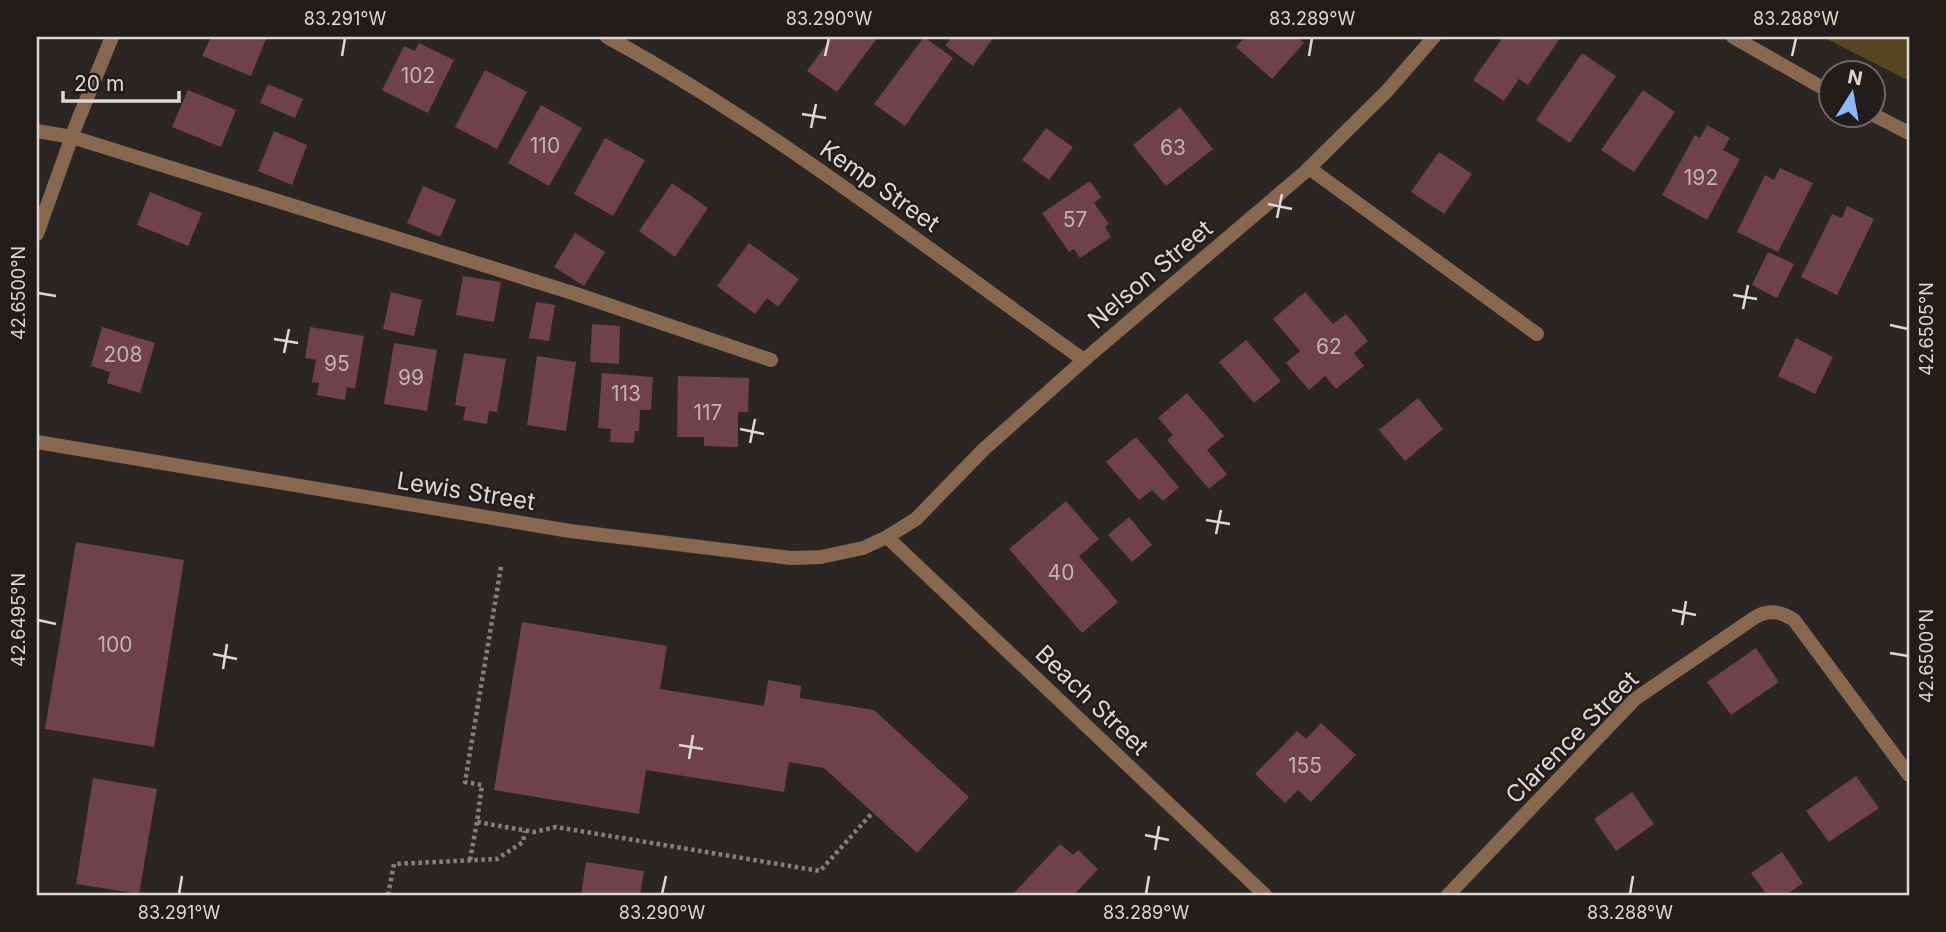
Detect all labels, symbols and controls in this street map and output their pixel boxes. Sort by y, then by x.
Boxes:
text: 83.291°W [304,8,386,29]
text: 83.290°W [786,8,872,29]
text: 83.289°W [1269,8,1355,29]
text: 83.288°W [1753,8,1839,29]
scale bar [63,60,178,104]
north arrow [1816,60,1886,130]
house number: 102 [401,63,435,88]
text: N [1846,65,1864,90]
text: 20 m [74,71,124,96]
house number: 110 [530,133,560,158]
street label: Kemp Street [815,134,946,238]
house number: 63 [1160,135,1186,160]
house number: 192 [1684,165,1718,190]
house number: 57 [1063,207,1087,232]
street label: Nelson Street [1082,213,1218,334]
text: 42.6500°N [8,246,29,340]
text: 42.6505°N [1916,282,1937,376]
house number: 62 [1316,334,1342,359]
house number: 208 [103,342,143,367]
house number: 95 [324,351,350,376]
house number: 99 [398,365,424,390]
house number: 113 [611,381,641,406]
house number: 117 [694,400,722,425]
street label: Lewis Street [395,466,537,516]
house number: 40 [1048,560,1074,585]
text: 42.6495°N [8,573,29,667]
text: 42.6500°N [1916,609,1937,703]
house number: 100 [97,632,133,657]
street label: Beach Street [1029,639,1155,761]
street label: Clarence Street [1500,664,1645,809]
house number: 155 [1288,753,1322,778]
text: 83.291°W [138,902,220,923]
text: 83.290°W [619,902,705,923]
text: 83.289°W [1103,902,1189,923]
text: 83.288°W [1587,902,1673,923]

